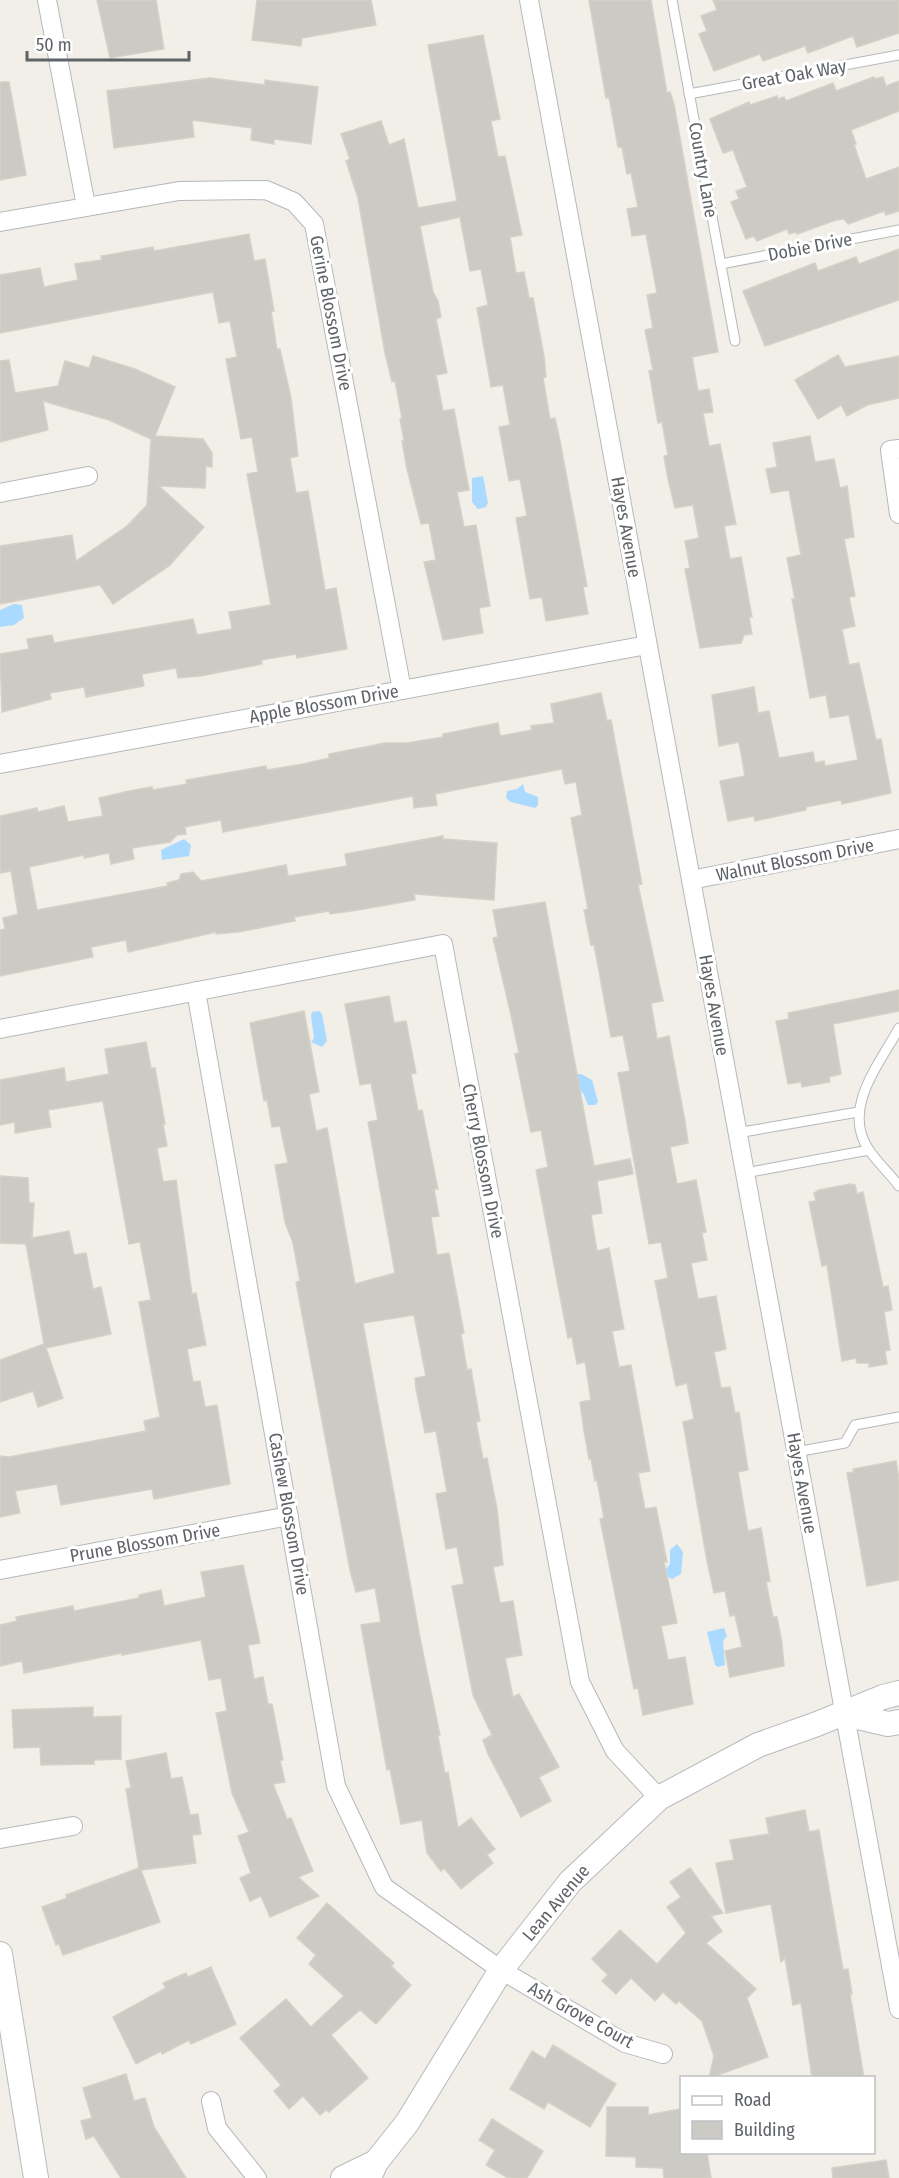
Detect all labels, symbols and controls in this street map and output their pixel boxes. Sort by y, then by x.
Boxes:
scale bar [27,24,189,62]
text: 50 m [36,34,72,56]
street label: Great Oak Way [740,55,848,95]
street label: Country Lane [684,121,722,220]
street label: Dobie Drive [766,228,854,266]
street label: Gerine Blossom Drive [305,234,357,392]
street label: Hayes Avenue [606,475,646,579]
street label: Apple Blossom Drive [248,680,400,728]
street label: Walnut Blossom Drive [714,834,876,886]
street label: Hayes Avenue [694,953,734,1057]
street label: Cherry Blossom Drive [457,1082,509,1240]
street label: Cashew Blossom Drive [264,1431,314,1597]
street label: Hayes Avenue [782,1431,822,1535]
street label: Prune Blossom Drive [68,1519,222,1567]
street label: Lean Avenue [518,1860,594,1946]
street label: Ash Grove Court [524,1977,638,2053]
legend [680,2076,875,2154]
text: Road [734,2089,771,2111]
text: Building [734,2119,795,2141]

